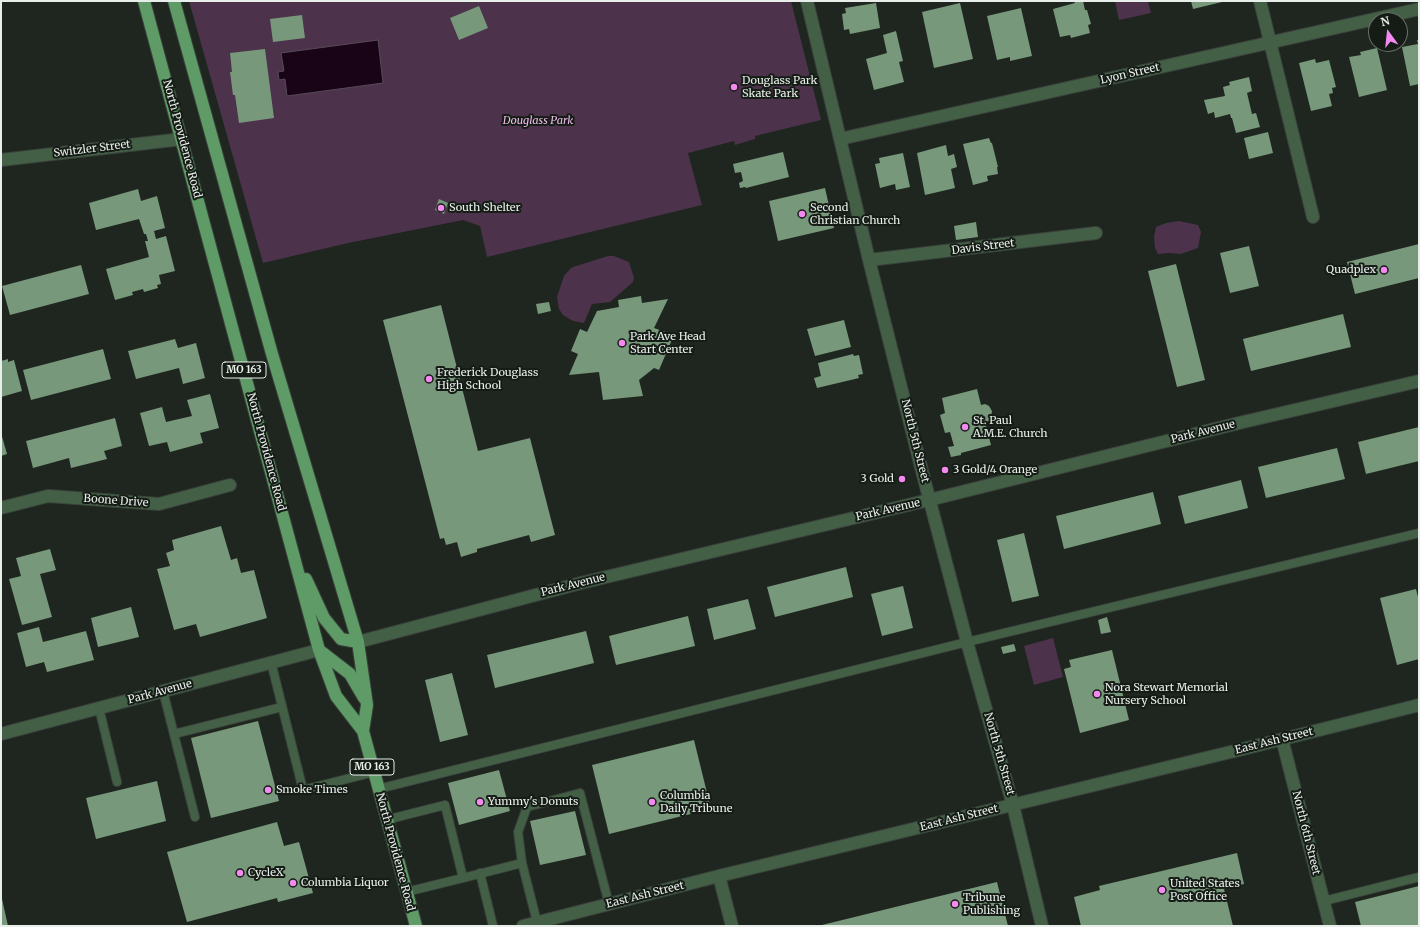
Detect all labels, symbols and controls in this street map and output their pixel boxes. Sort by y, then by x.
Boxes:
north arrow [1368,12,1408,52]
text: N [1379,13,1391,29]
street label: Lyon Street [1099,61,1161,87]
place label: Douglass Park Skate Park [742,74,817,100]
street label: North Providence Road [160,78,204,200]
marker: Douglass Park Skate Park [729,82,739,92]
park label: Douglass Park [503,114,573,128]
street label: Switzler Street [53,138,131,160]
place label: South Shelter [449,201,520,215]
place label: Second Christian Church [810,201,900,227]
marker: South Shelter [436,203,446,213]
marker: Second Christian Church [797,209,807,219]
street label: Davis Street [951,237,1015,257]
place label: Quadplex [1326,263,1376,277]
marker: Quadplex [1379,265,1389,275]
place label: Park Ave Head Start Center [630,330,706,356]
marker: Park Ave Head Start Center [617,338,627,348]
road number: MO 163 [222,362,266,378]
place label: Frederick Douglass High School [437,366,538,392]
marker: Frederick Douglass High School [424,374,434,384]
street label: North Providence Road [244,391,288,513]
street label: North 5th Street [898,398,932,484]
place label: St. Paul A.M.E. Church [973,414,1047,440]
street label: Park Avenue [1170,418,1236,446]
marker: St. Paul A.M.E. Church [960,422,970,432]
place label: 3 Gold/4 Orange [953,463,1037,477]
marker: 3 Gold/4 Orange [940,465,950,475]
place label: 3 Gold [861,472,894,486]
marker: 3 Gold [897,474,907,484]
street label: Boone Drive [83,492,149,510]
street label: Park Avenue [855,496,921,524]
street label: Park Avenue [540,571,606,599]
street label: Park Avenue [127,677,193,707]
place label: Nora Stewart Memorial Nursery School [1105,681,1228,707]
marker: Nora Stewart Memorial Nursery School [1092,689,1102,699]
street label: North 5th Street [981,711,1017,797]
street label: East Ash Street [1234,725,1314,757]
road number: MO 163 [350,759,394,775]
place label: Smoke Times [276,783,348,797]
marker: Smoke Times [263,785,273,795]
place label: Columbia Daily Tribune [660,789,733,815]
street label: North 6th Street [1289,790,1323,876]
street label: North Providence Road [373,791,417,913]
place label: Yummy's Donuts [488,795,578,809]
marker: Yummy's Donuts [475,797,485,807]
marker: Columbia Daily Tribune [647,797,657,807]
street label: East Ash Street [919,802,999,834]
place label: CycleX [248,866,284,880]
marker: CycleX [235,868,245,878]
place label: Columbia Liquor [301,876,389,890]
place label: United States Post Office [1170,877,1240,903]
marker: Columbia Liquor [288,878,298,888]
street label: East Ash Street [605,879,685,911]
marker: United States Post Office [1157,885,1167,895]
place label: Tribune Publishing [963,891,1020,917]
marker: Tribune Publishing [950,899,960,909]

